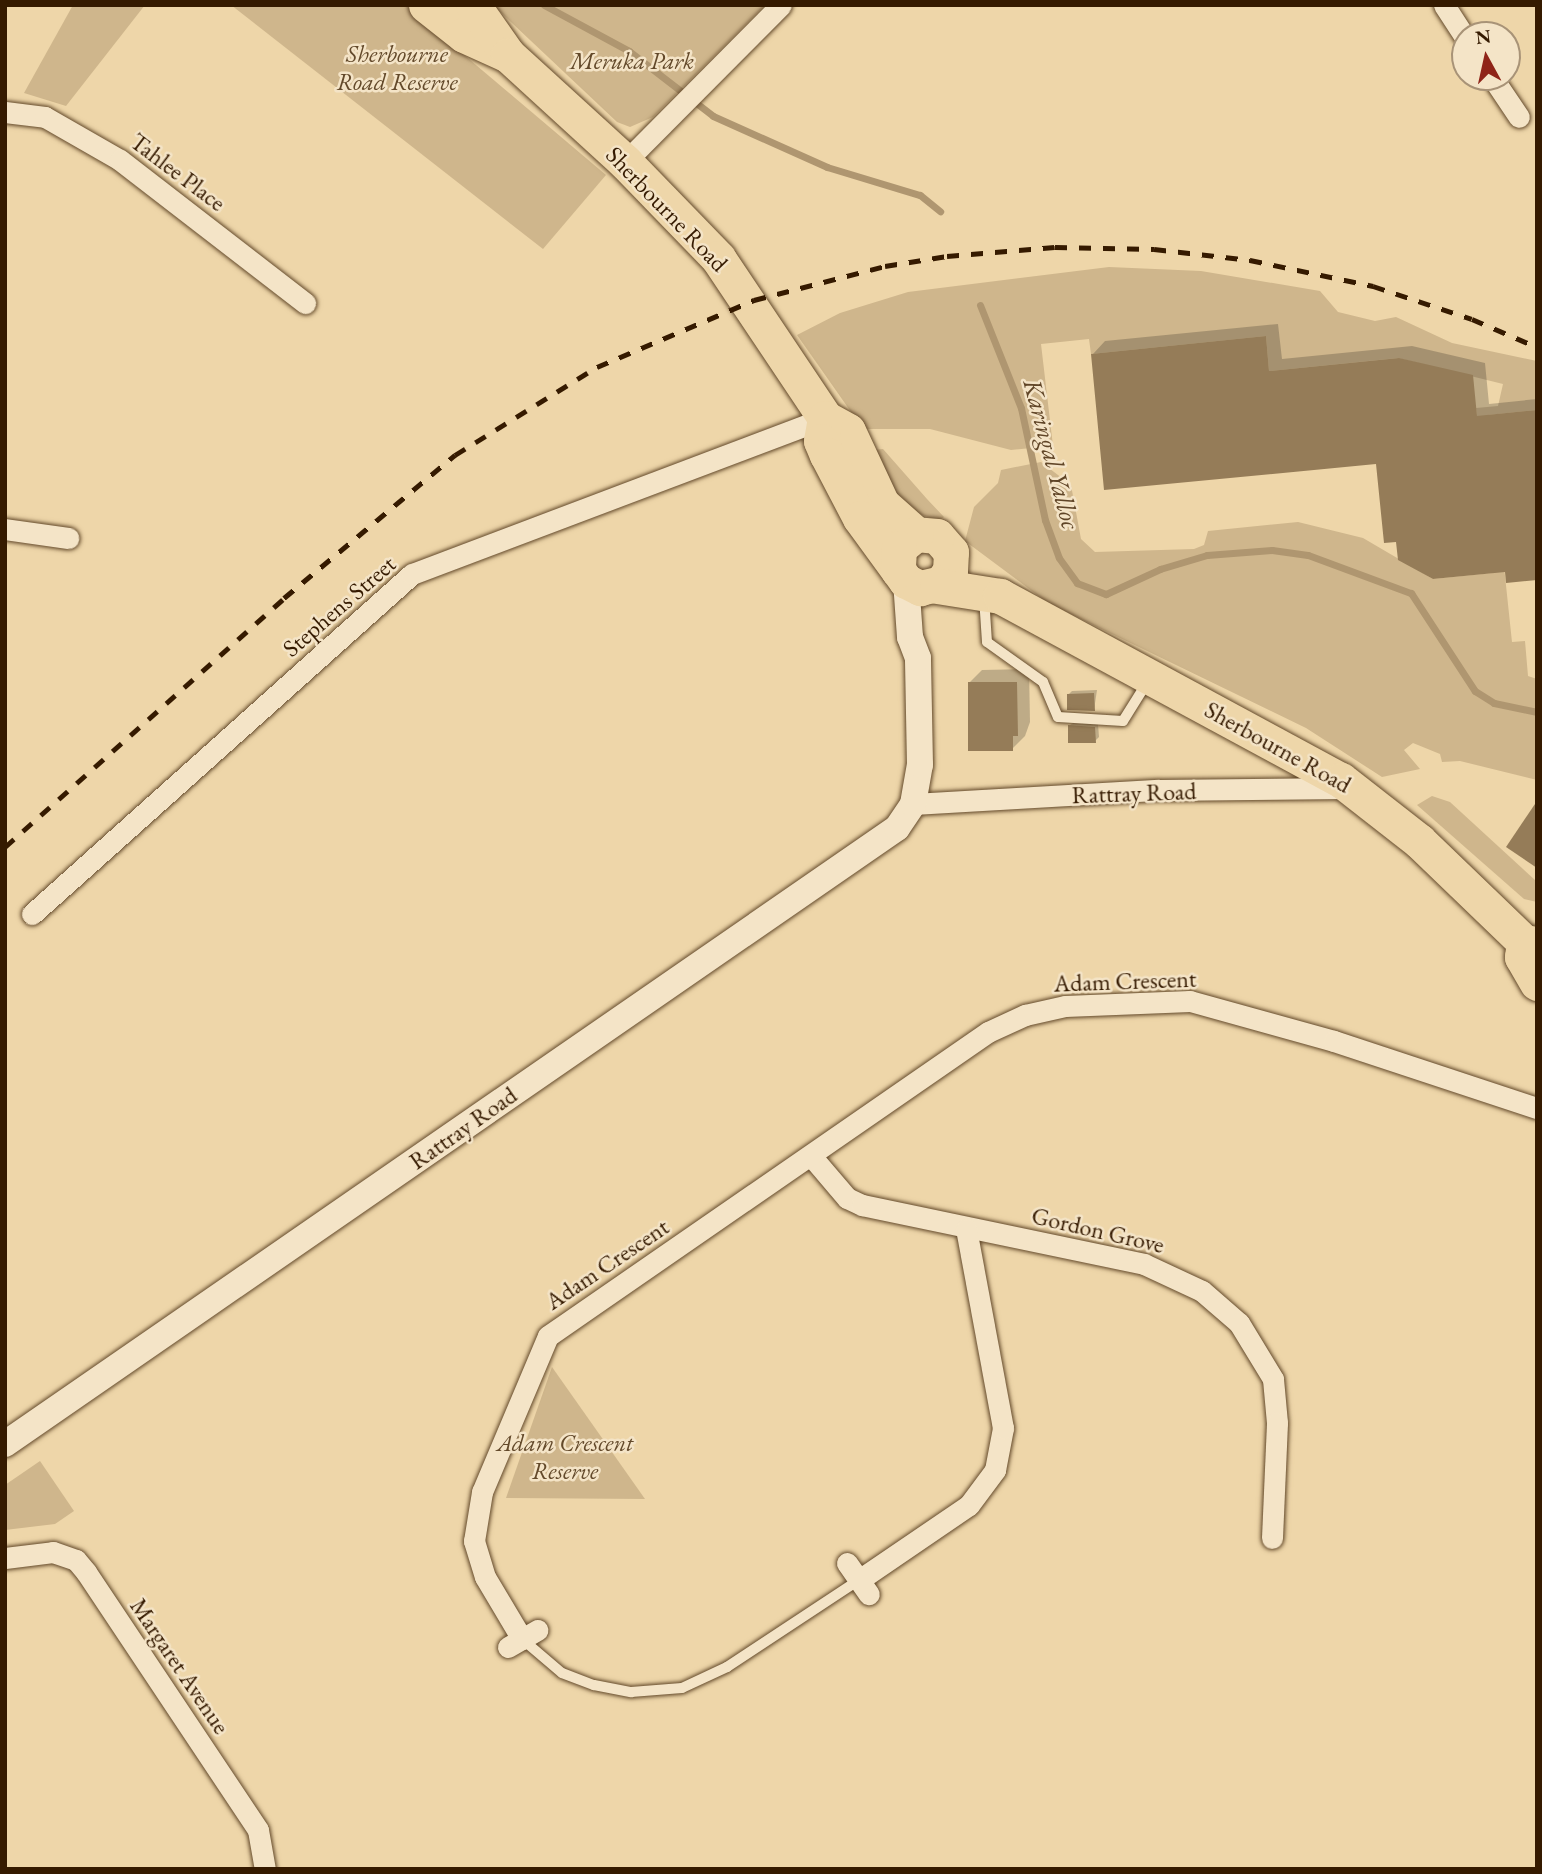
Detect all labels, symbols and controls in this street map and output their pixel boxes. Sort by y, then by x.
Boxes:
north arrow [1451,21,1521,91]
text: N [1474,23,1493,50]
park label: Sherbourne Road Reserve [336,40,458,96]
park label: Meruka Park [570,47,694,75]
street label: Tahlee Place [125,127,231,217]
street label: Sherbourne Road [600,140,734,278]
water label: Karingal Yalloc [1016,376,1086,532]
street label: Stephens Street [277,549,401,663]
street label: Sherbourne Road [1200,695,1356,799]
street label: Rattray Road [1071,776,1197,810]
street label: Adam Crescent [1053,964,1197,998]
street label: Rattray Road [404,1080,522,1176]
street label: Gordon Grove [1029,1201,1167,1259]
street label: Adam Crescent [540,1212,674,1316]
park label: Adam Crescent Reserve [497,1429,633,1485]
street label: Margaret Avenue [124,1593,236,1739]

